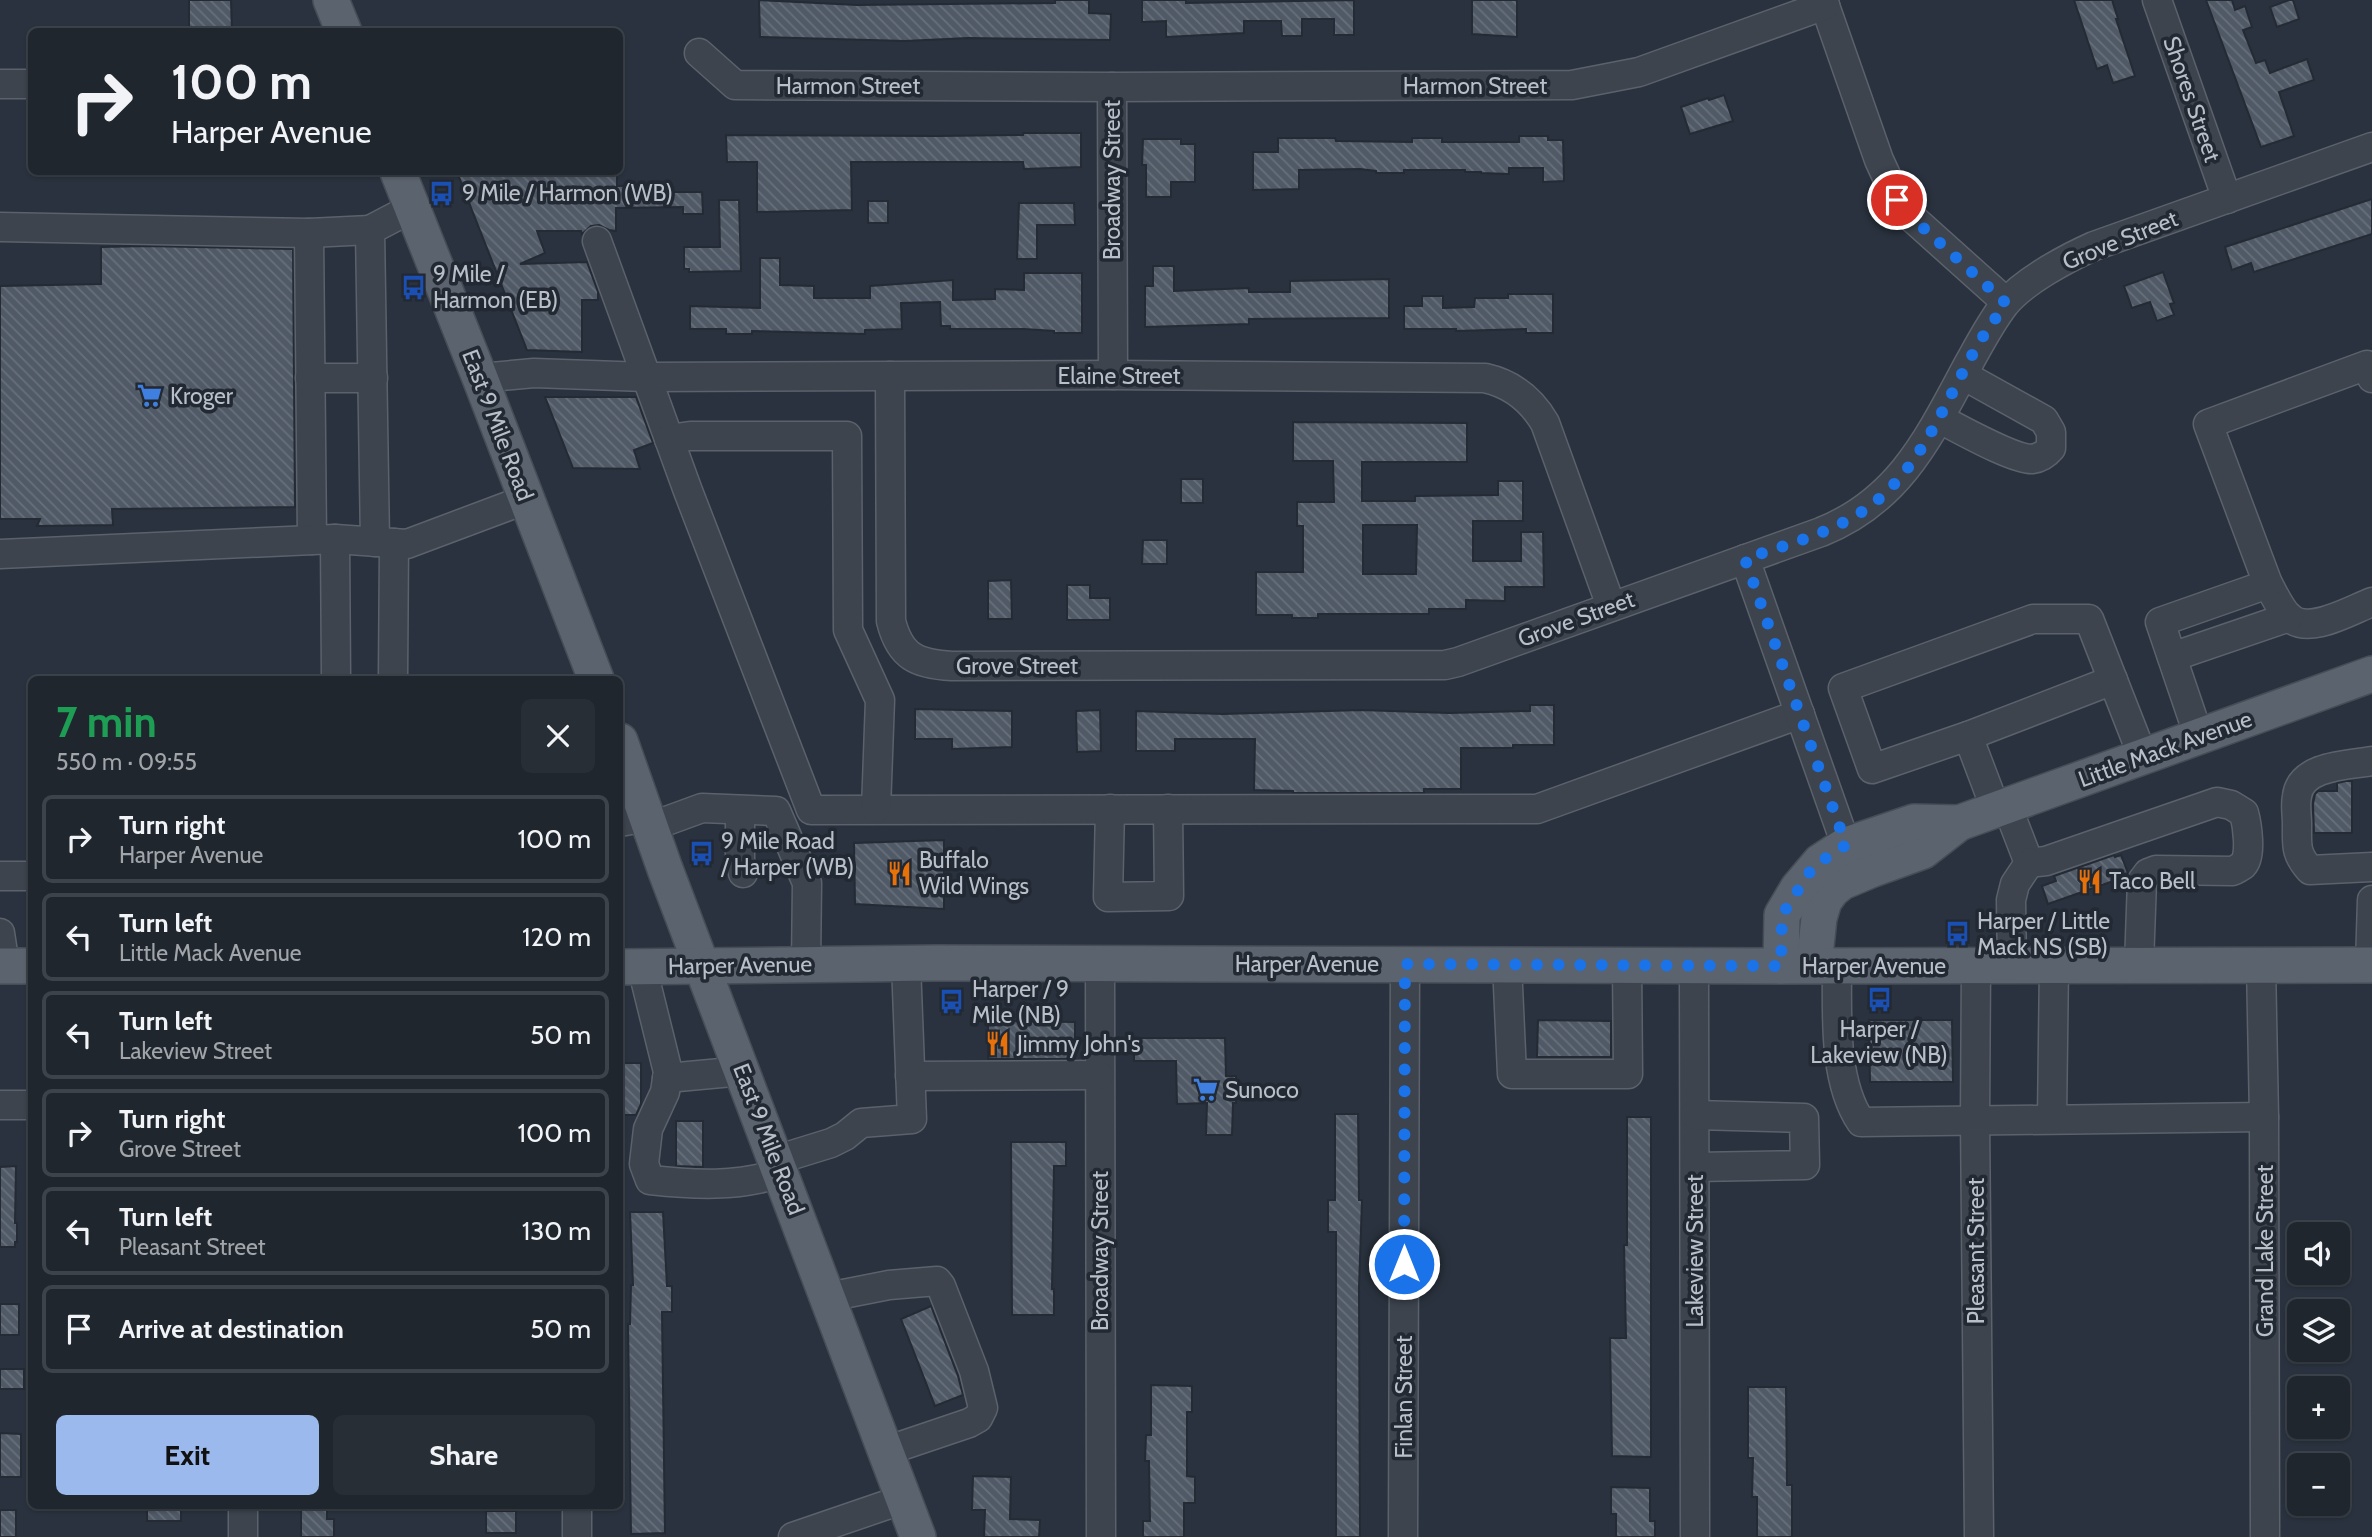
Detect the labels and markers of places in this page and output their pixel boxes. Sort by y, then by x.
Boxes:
pin [1867,170,1927,230]
bus stop icon: 9 Mile / Harmon (WB) [428,179,456,207]
place label: 9 Mile / Harmon (WB) [462,179,673,207]
place label: 9 Mile / Harmon (EB) [433,260,558,314]
bus stop icon: 9 Mile / Harmon (EB) [399,273,427,301]
supermarket icon: Kroger [136,382,164,410]
place label: Kroger [170,382,234,410]
place label: 9 Mile Road / Harper (WB) [720,827,854,881]
bus stop icon: 9 Mile Road / Harper (WB) [687,840,715,868]
place label: Buffalo Wild Wings [919,846,1029,900]
restaurant icon: Buffalo Wild Wings [885,859,913,887]
restaurant icon: Taco Bell [2075,867,2103,895]
place label: Taco Bell [2109,867,2196,895]
place label: Harper / Little Mack NS (SB) [1977,907,2110,961]
bus stop icon: Harper / Little Mack NS (SB) [1943,920,1971,948]
place label: Harper / 9 Mile (NB) [972,975,1069,1029]
bus stop icon: Harper / Lakeview (NB) [1865,985,1893,1013]
bus stop icon: Harper / 9 Mile (NB) [938,988,966,1016]
place label: Harper / Lakeview (NB) [1810,1015,1948,1069]
restaurant icon: Jimmy John's [983,1030,1011,1058]
place label: Jimmy John's [1016,1030,1141,1058]
supermarket icon: Sunoco [1191,1076,1219,1104]
place label: Sunoco [1225,1076,1299,1104]

